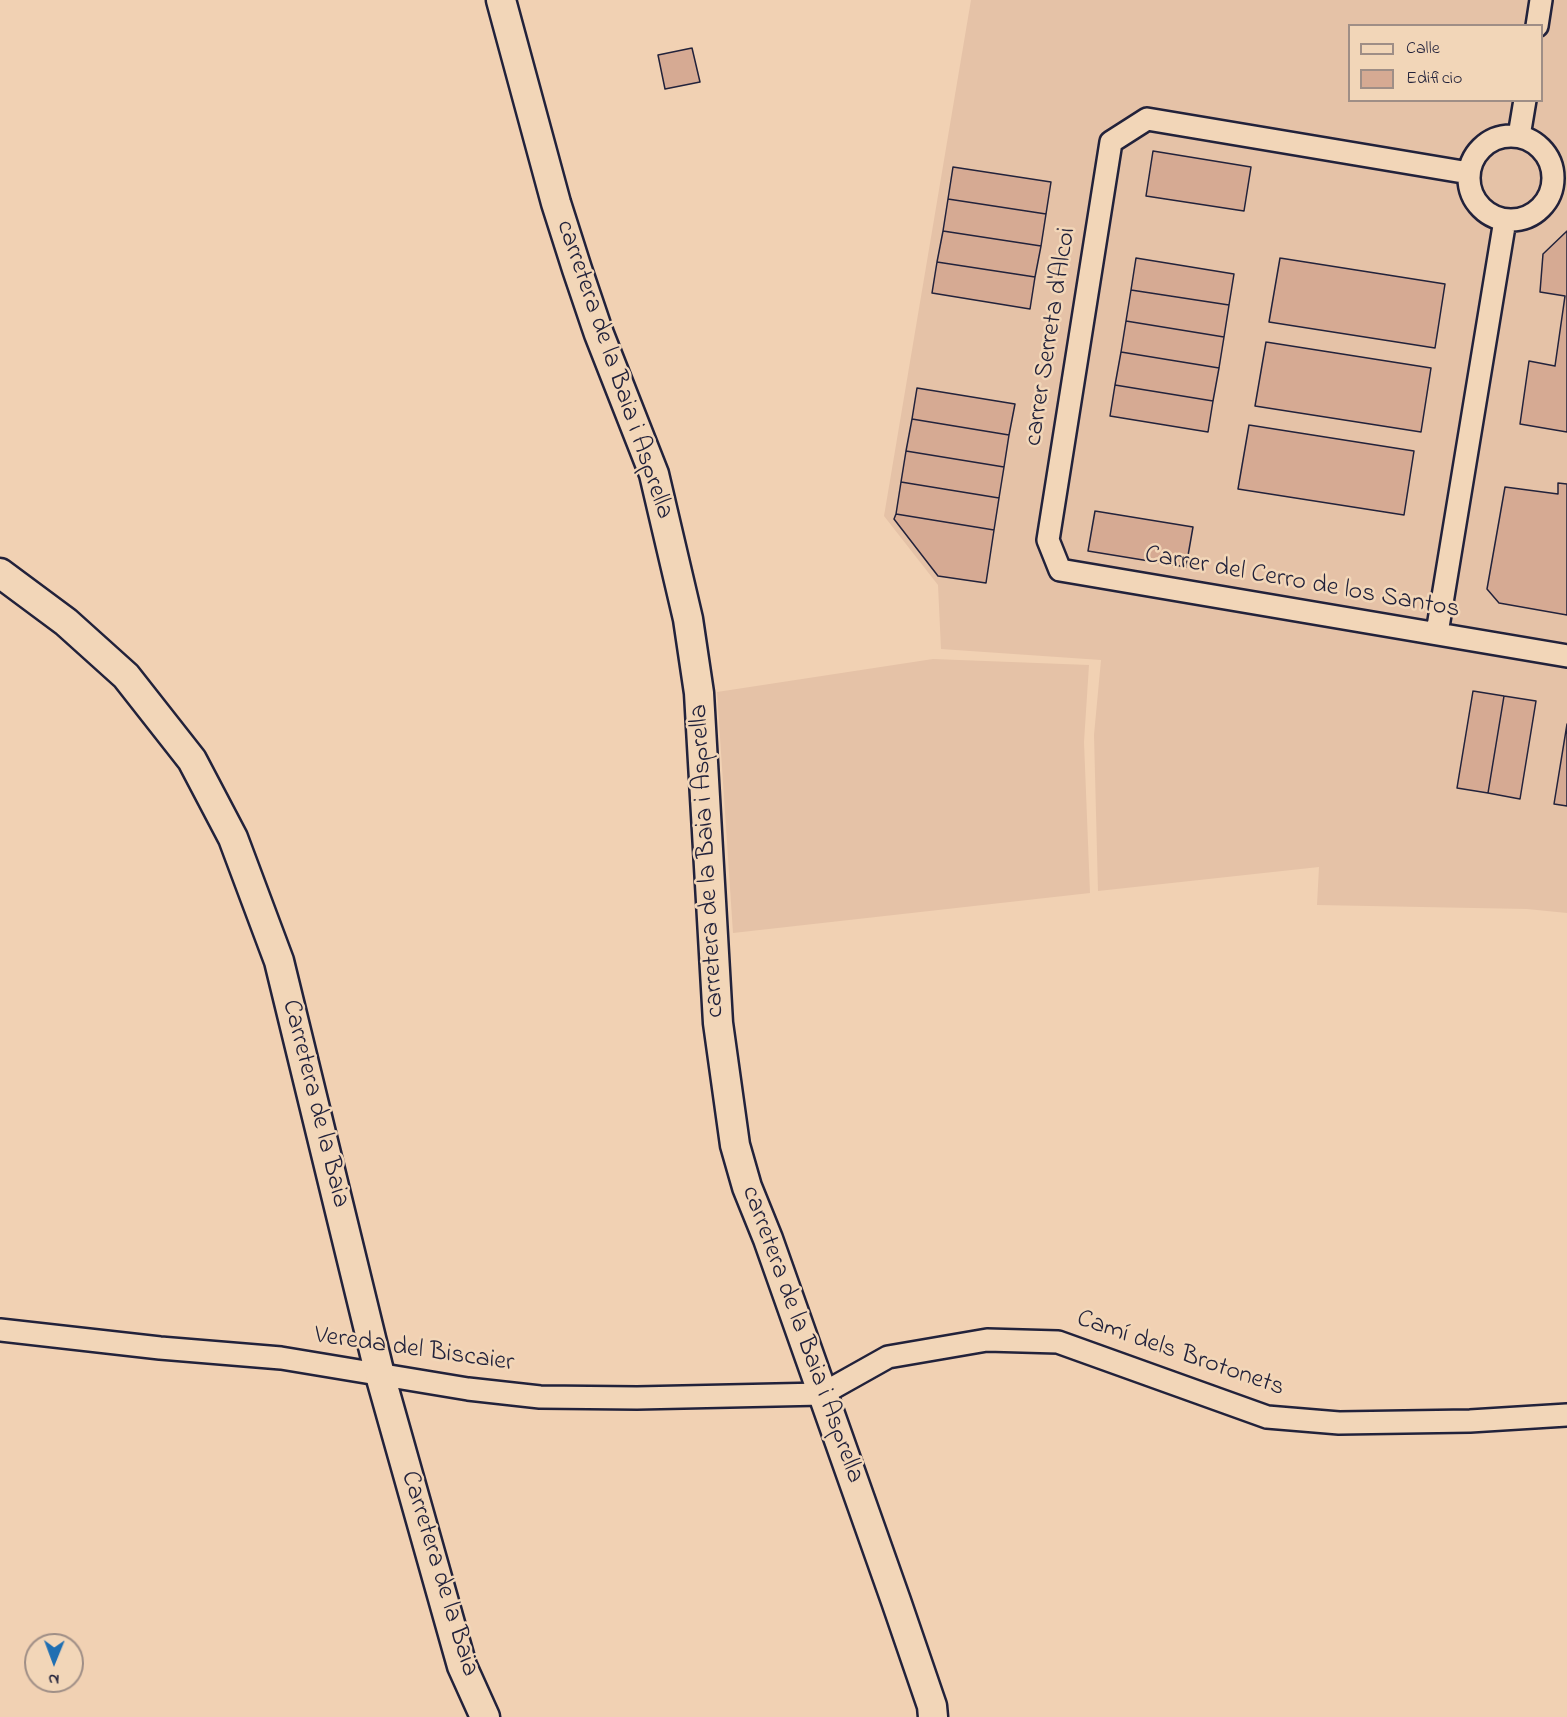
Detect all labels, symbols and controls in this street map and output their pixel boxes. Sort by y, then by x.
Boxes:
legend [1348,24,1543,102]
text: Calle [1406,36,1440,62]
text: Edificio [1406,66,1462,92]
street label: carretera de la Baia i Asprella [547,217,679,523]
street label: carrer Serreta d'Alcoi [1019,226,1085,448]
street label: Carrer del Cerro de los Santos [1142,541,1462,627]
street label: carretera de la Baia i Asprella [685,703,733,1019]
street label: Carretera de la Baia [273,997,355,1211]
street label: carretera de la Baia i Asprella [733,1182,869,1488]
street label: Camí dels Brotonets [1072,1305,1288,1405]
street label: Vereda del Biscaier [312,1322,516,1380]
street label: Carretera de la Baia [392,1468,484,1680]
north arrow [24,1633,84,1693]
text: N [48,1667,59,1691]

